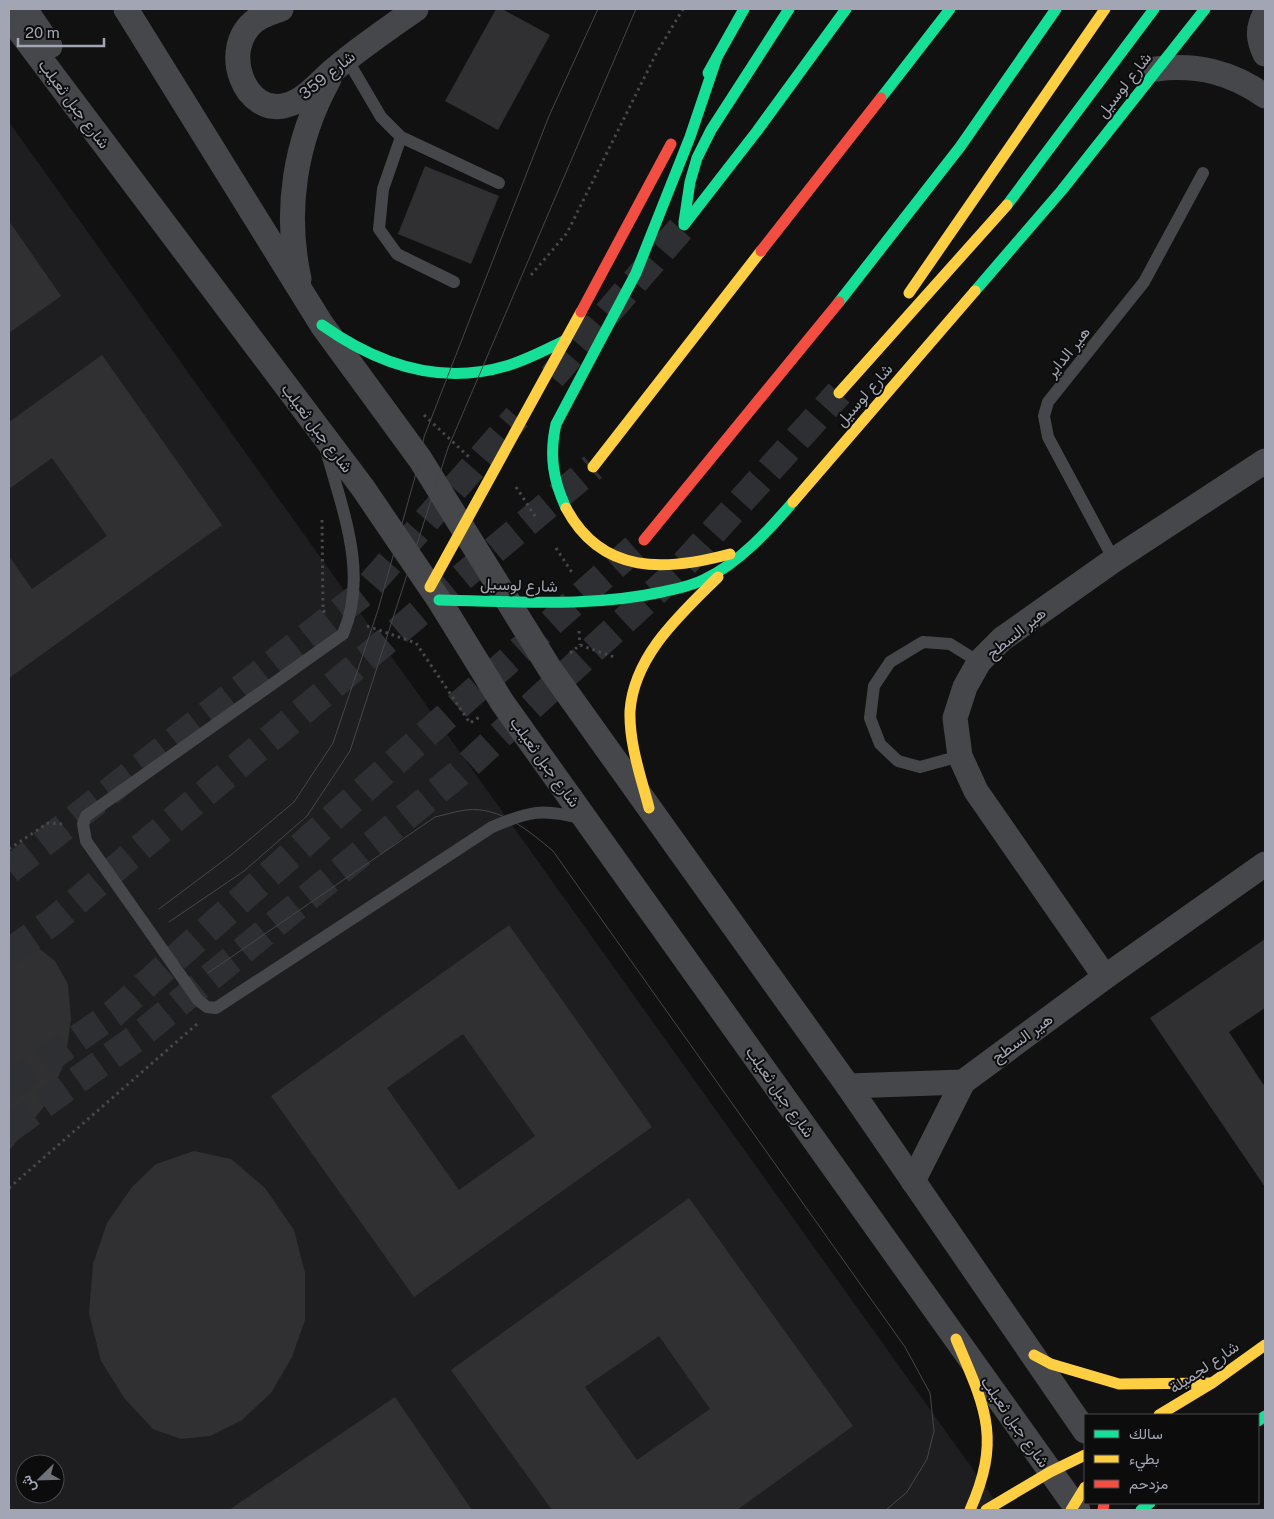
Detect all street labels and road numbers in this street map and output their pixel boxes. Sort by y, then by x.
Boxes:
street label: شارع 359 [295,47,360,105]
street label: شارع لوسيل [1093,49,1157,123]
street label: شارع جبل ثعيلب [33,56,114,154]
street label: هير الداير [1041,323,1095,383]
street label: شارع لوسيل [831,360,898,432]
street label: شارع جبل ثعيلب [276,380,357,478]
street label: شارع لوسيل [480,574,558,598]
street label: هير السطح [982,603,1051,664]
street label: شارع جبل ثعيلب [504,713,584,812]
street label: هير السطح [988,1009,1058,1068]
street label: شارع جبل ثعيلب [740,1043,818,1142]
street label: شارع لجميلة [1166,1337,1244,1399]
street label: شارع جبل ثعيلب [975,1373,1053,1472]

